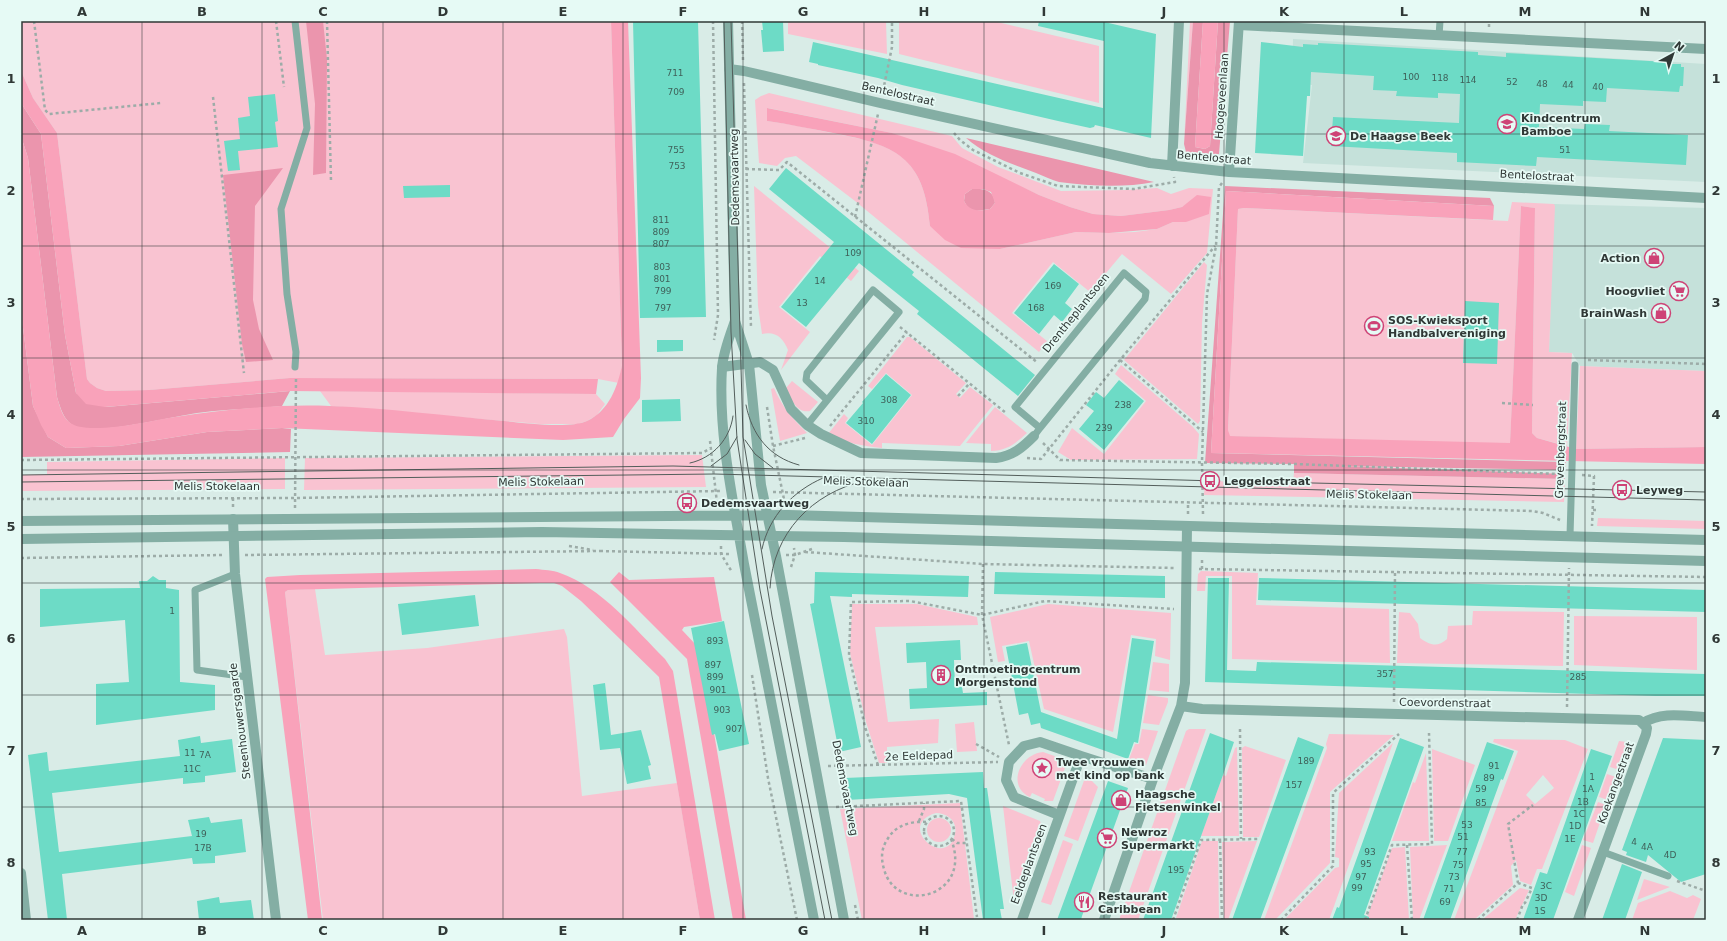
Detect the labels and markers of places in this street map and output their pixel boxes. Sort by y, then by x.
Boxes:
place label: Kindcentrum Bamboe [1521,112,1601,138]
school or university icon: Kindcentrum Bamboe [1496,113,1518,135]
school or university icon: De Haagse Beek [1325,125,1347,147]
place label: De Haagse Beek [1350,130,1451,143]
shop icon: Action [1643,247,1665,269]
place label: Action [1601,252,1640,265]
supermarket icon: Hoogvliet [1668,280,1690,302]
place label: Hoogvliet [1605,285,1665,298]
shop icon: BrainWash [1650,302,1672,324]
place label: BrainWash [1581,307,1647,320]
place label: SOS-Kwieksport Handbalvereniging [1388,314,1506,340]
sports icon: SOS-Kwieksport Handbalvereniging [1363,315,1385,337]
bus stop icon: Leggelostraat [1199,470,1221,492]
place label: Leggelostraat [1224,475,1310,488]
bus stop icon: Leyweg [1611,479,1633,501]
place label: Leyweg [1636,484,1683,497]
bus stop icon: Dedemsvaartweg [676,492,698,514]
place label: Dedemsvaartweg [701,497,809,510]
place label: Ontmoetingcentrum Morgenstond [955,663,1080,689]
building icon: Ontmoetingcentrum Morgenstond [930,664,952,686]
place label: Twee vrouwen met kind op bank [1056,756,1165,782]
place icon: Twee vrouwen met kind op bank [1031,757,1053,779]
place label: Haagsche Fietsenwinkel [1135,788,1221,814]
shop icon: Haagsche Fietsenwinkel [1110,789,1132,811]
place label: Newroz Supermarkt [1121,826,1194,852]
supermarket icon: Newroz Supermarkt [1096,827,1118,849]
place label: Restaurant Caribbean [1098,890,1167,916]
restaurant icon: Restaurant Caribbean [1073,891,1095,913]

